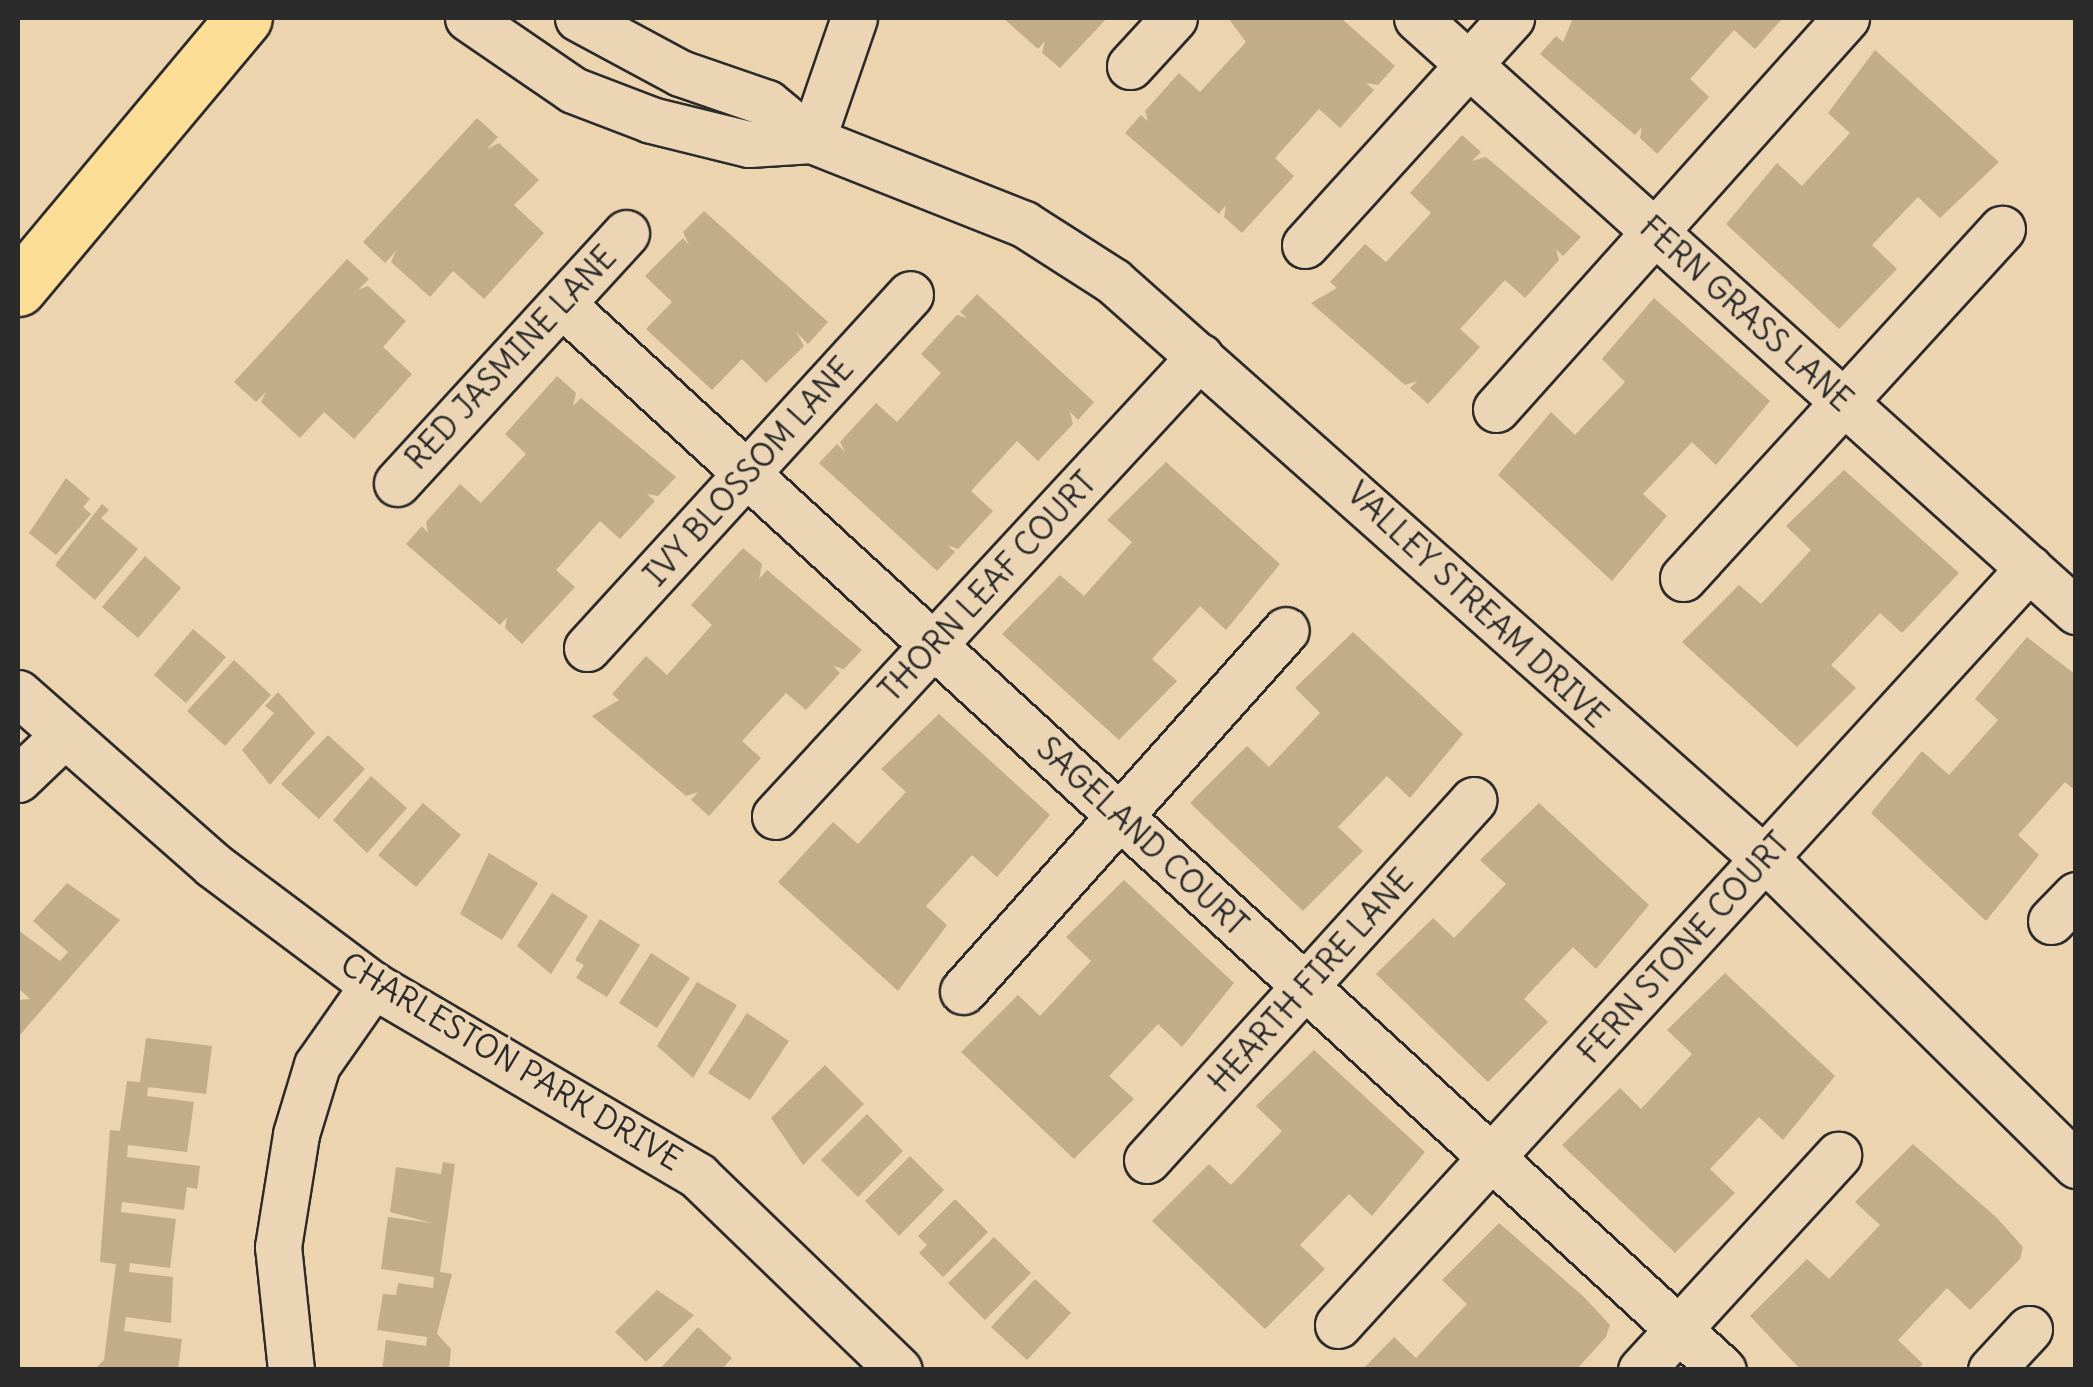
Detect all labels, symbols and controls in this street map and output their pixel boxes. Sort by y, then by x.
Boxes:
street label: FERN GRASS LANE [1632,208,1860,420]
street label: RED JASMINE LANE [397,238,625,478]
street label: IVY BLOSSOM LANE [636,350,862,594]
street label: THORN LEAF COURT [871,464,1105,710]
street label: VALLEY STREAM DRIVE [1339,474,1615,736]
street label: SAGELAND COURT [1029,729,1255,945]
street label: FERN STONE COURT [1570,825,1798,1071]
street label: HEARTH FIRE LANE [1201,861,1421,1101]
street label: CHARLESTON PARK DRIVE [333,945,689,1179]

